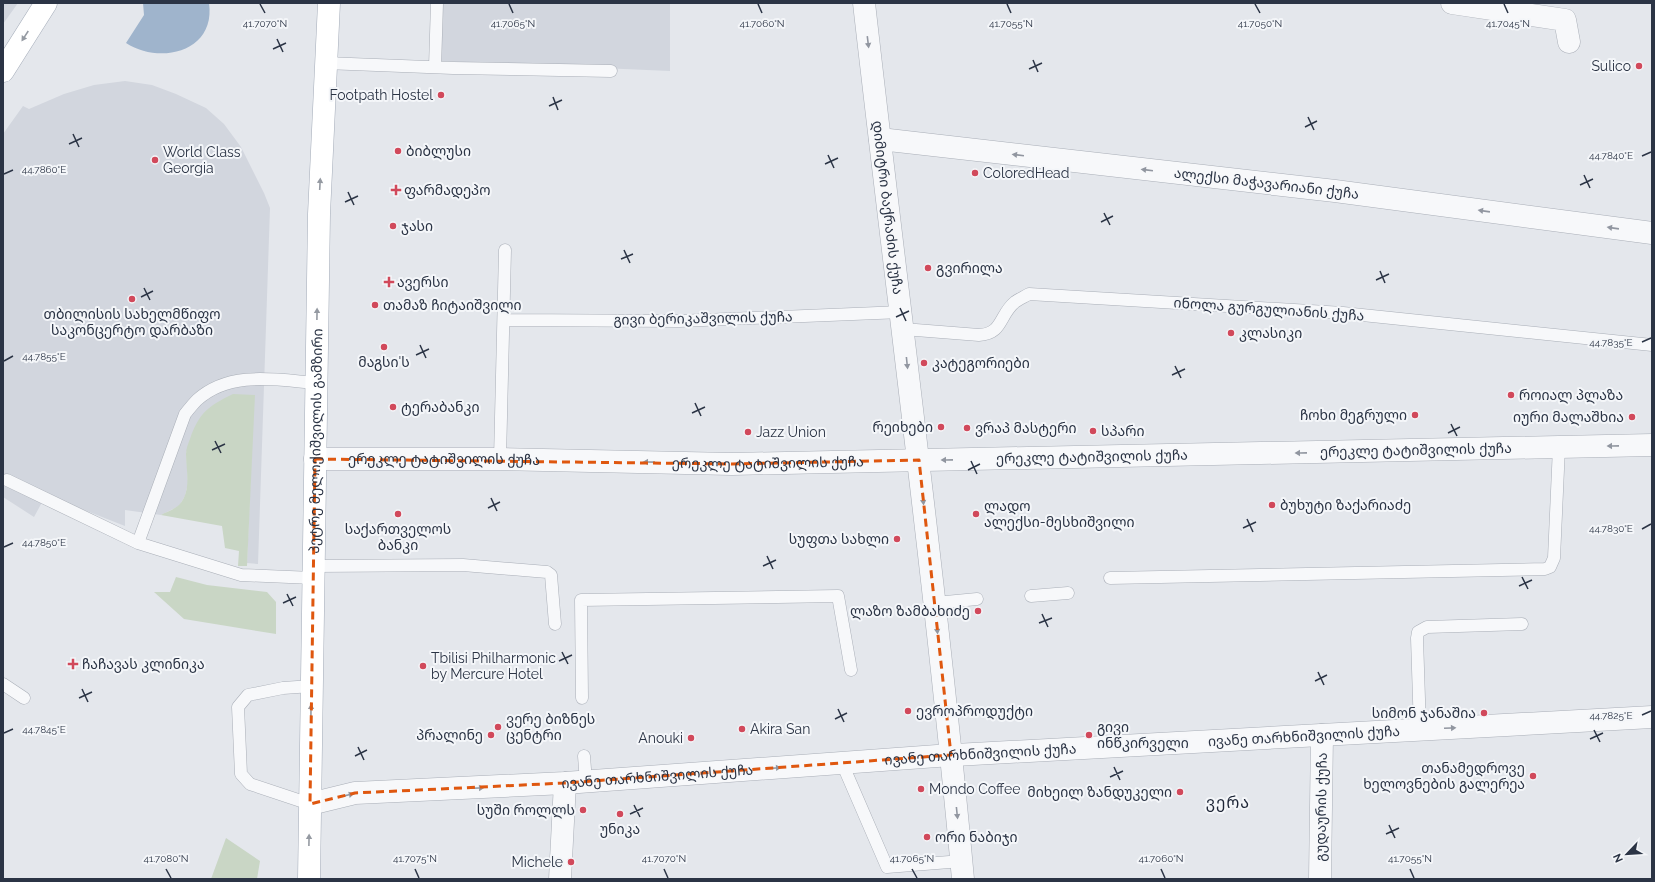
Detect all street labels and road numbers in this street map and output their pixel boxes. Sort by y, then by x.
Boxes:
street label: დიმიტრი ბაქრაძის ქუჩა [869,120,906,295]
street label: ალექსი მაჭავარიანი ქუჩა [1173,165,1360,202]
street label: ინოლა გურგულიანის ქუჩა [1173,294,1365,325]
street label: გივი ბერიკაშვილის ქუჩა [613,308,793,329]
street label: პეტრე მელიქიშვილის გამზირი [306,328,325,554]
street label: ერეკლე ტატიშვილის ქუჩა [1320,440,1512,461]
street label: ერეკლე ტატიშვილის ქუჩა [996,447,1188,468]
street label: ერეკლე ტატიშვილის ქუჩა [348,451,540,469]
street label: ერეკლე ტატიშვილის ქუჩა [672,453,864,473]
street label: ივანე თარხნიშვილის ქუჩა [1208,723,1400,750]
street label: ივანე თარხნიშვილის ქუჩა [884,740,1077,768]
street label: გუდაურის ქუჩა [1312,752,1331,862]
street label: ივანე თარხნიშვილის ქუჩა [561,761,754,792]

